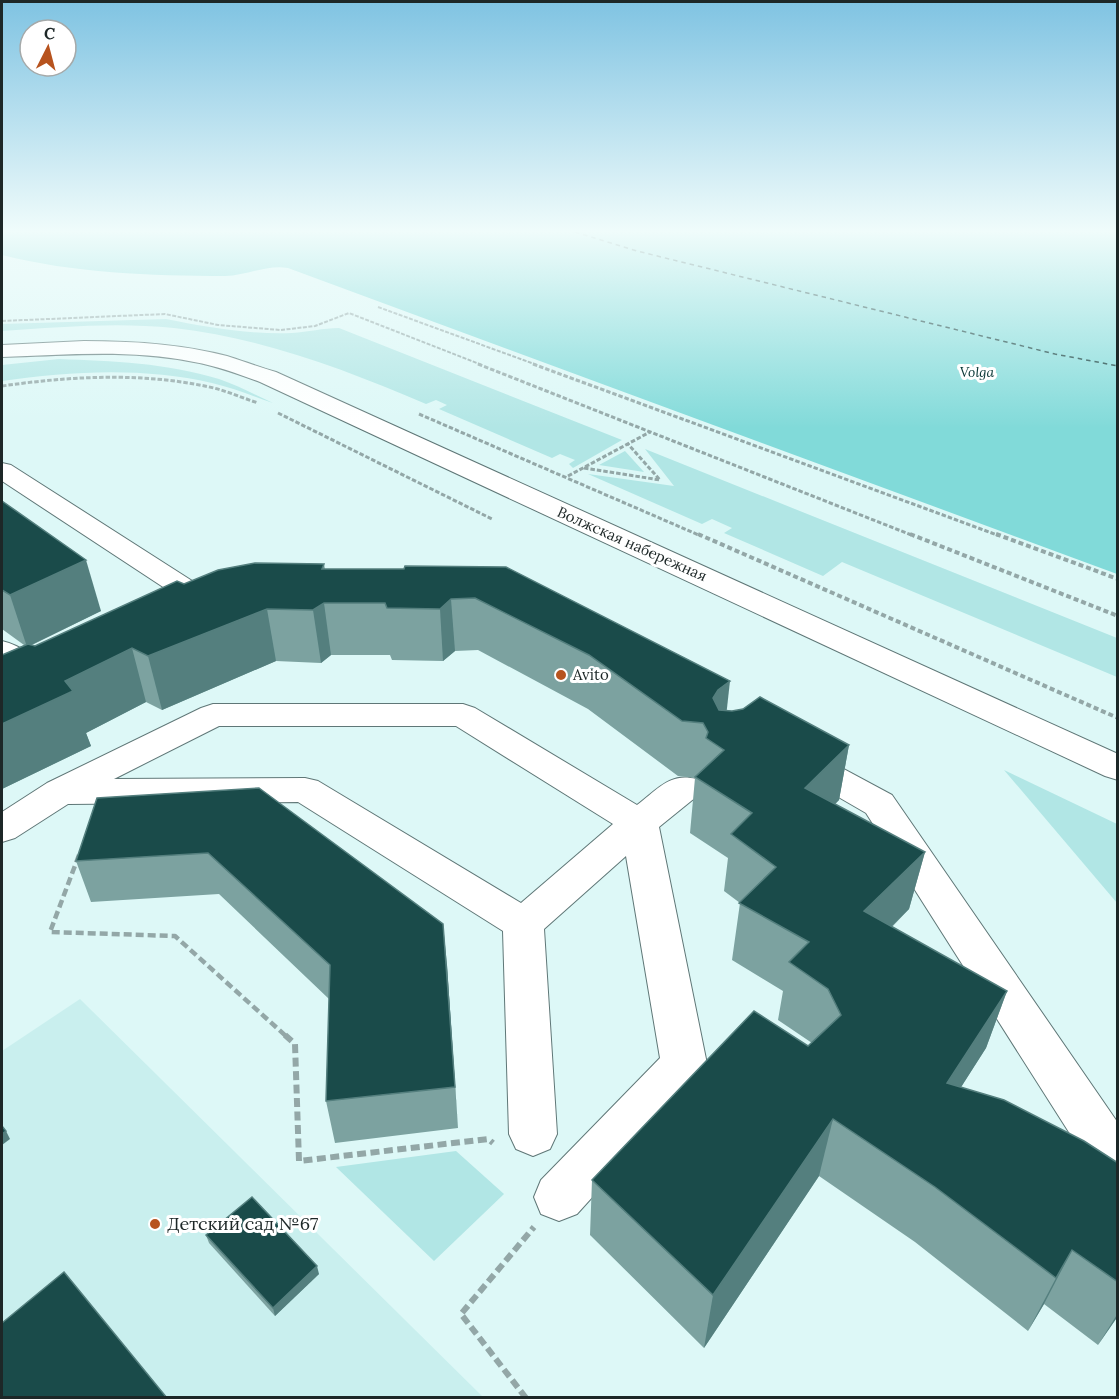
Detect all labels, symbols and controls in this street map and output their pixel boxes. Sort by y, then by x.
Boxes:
north arrow [18,18,78,78]
text: С [43,23,56,44]
water label: Volga [960,363,995,381]
street label: Волжская набережная [554,502,710,585]
place label: Avito [572,665,609,684]
marker: Avito [554,668,568,682]
place label: Детский сад №67 [167,1212,318,1235]
marker: Детский сад №67 [148,1217,162,1231]

